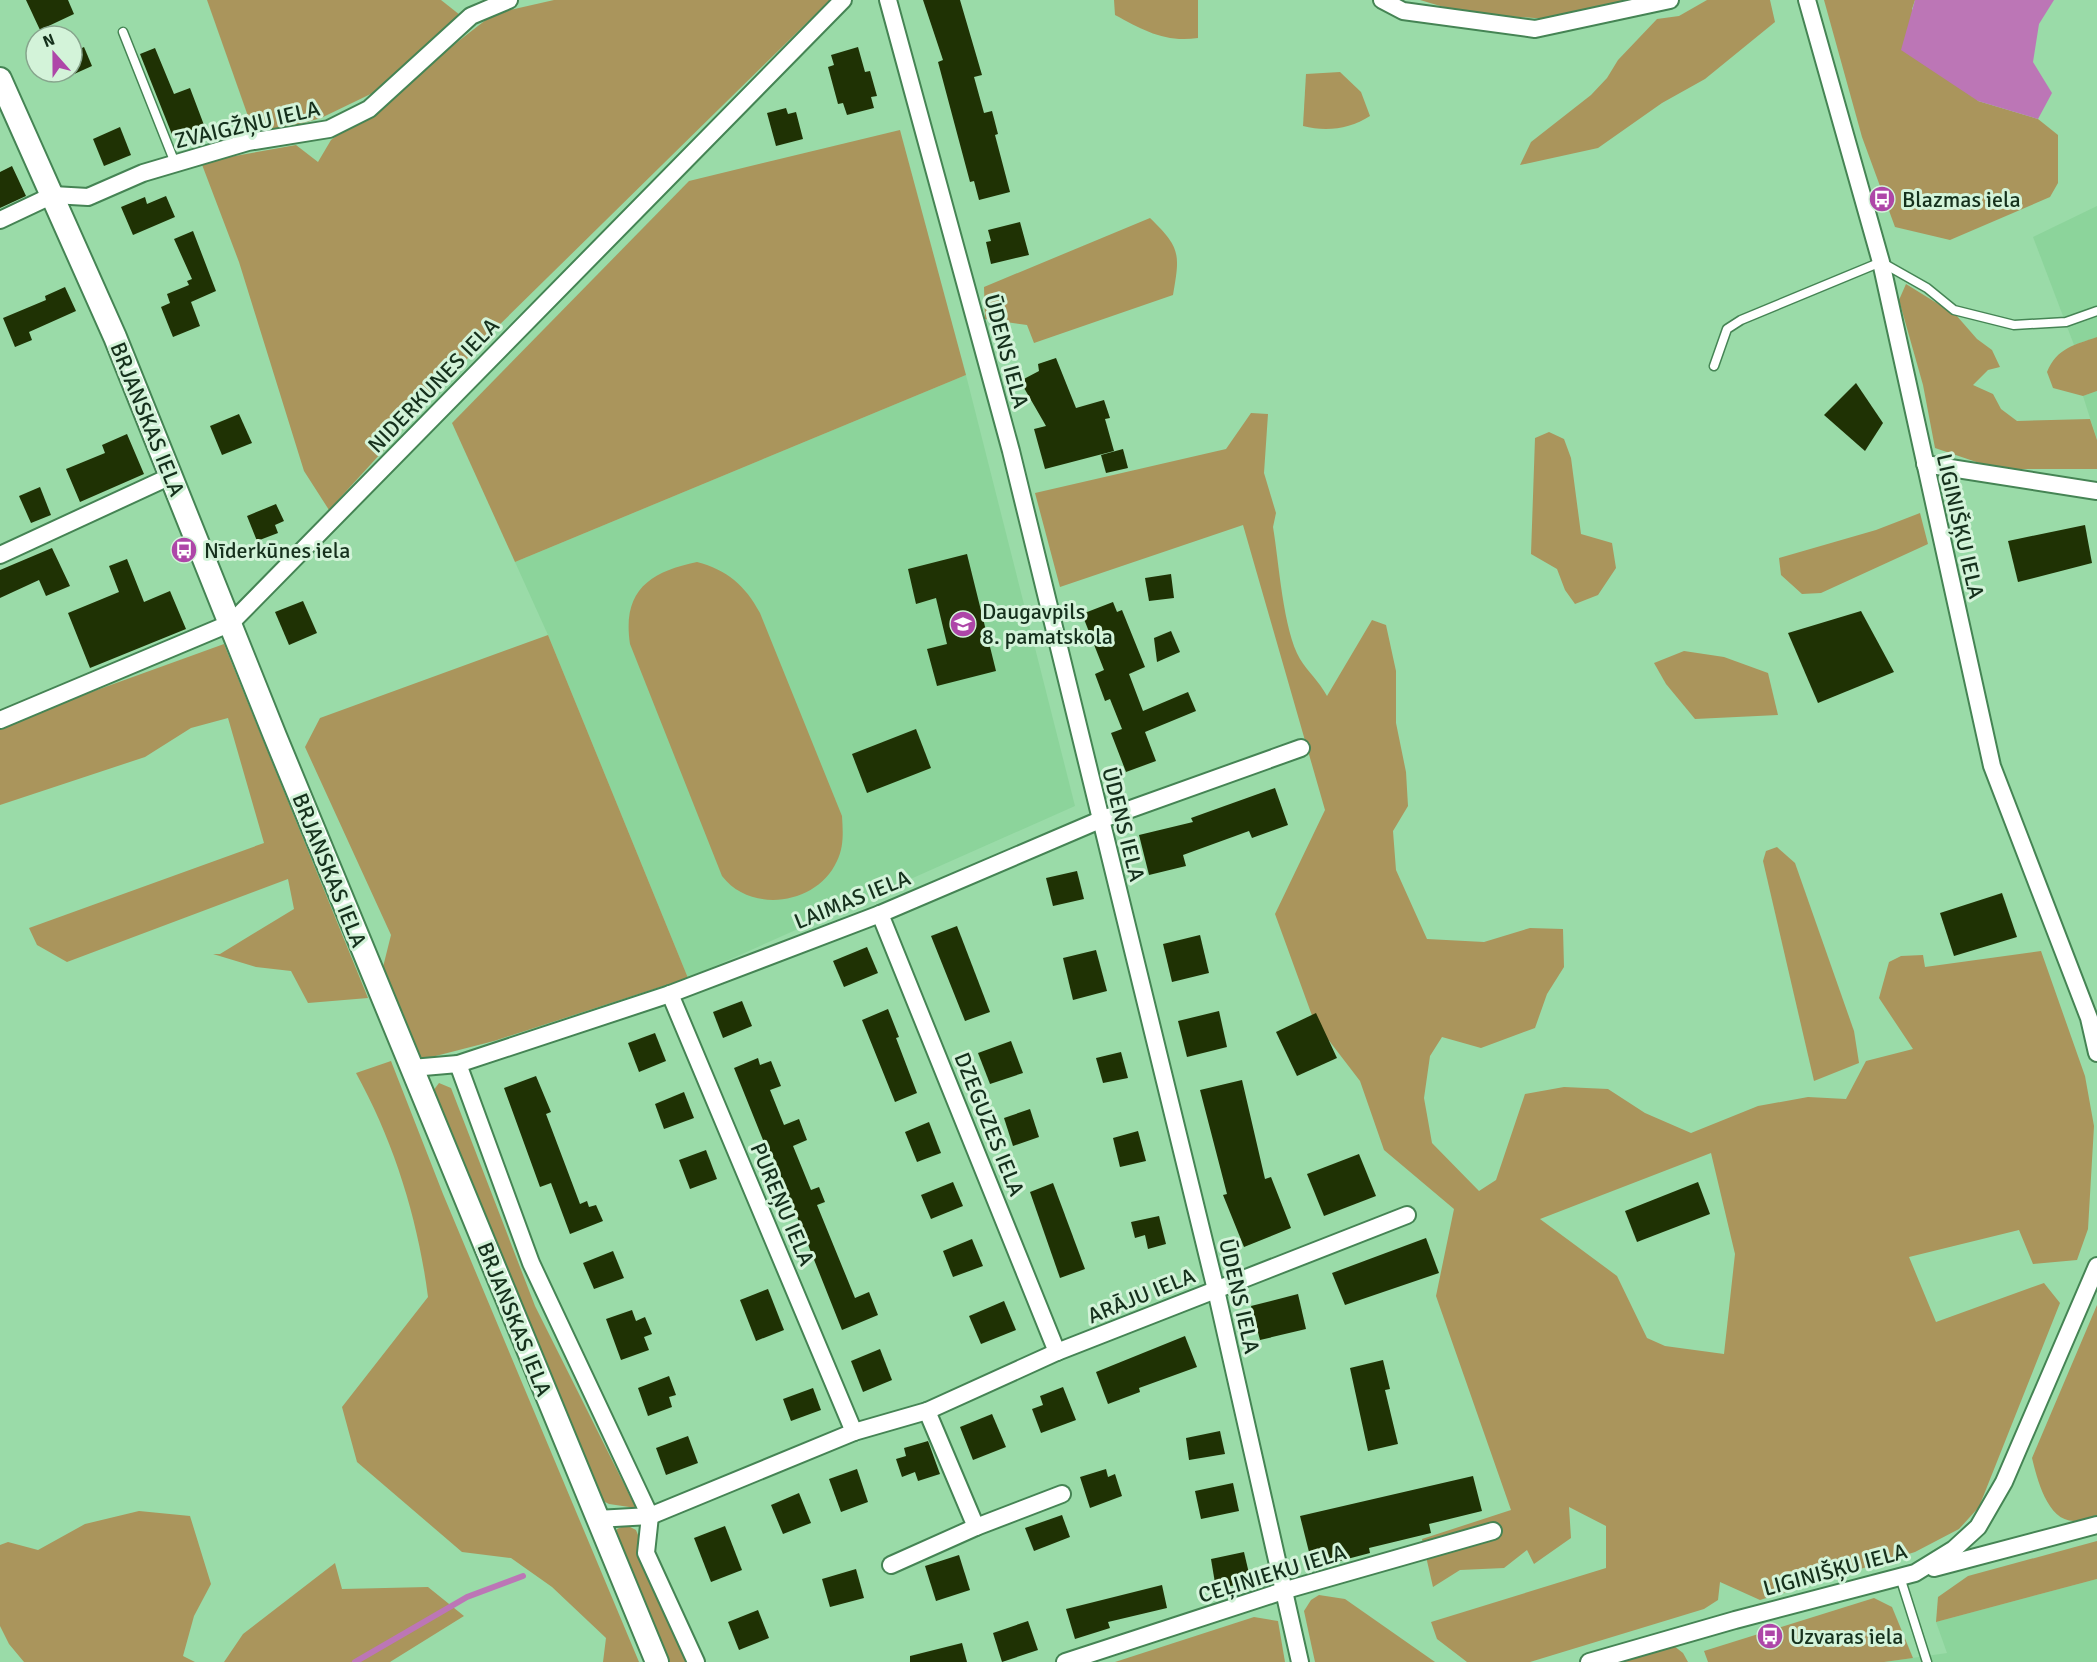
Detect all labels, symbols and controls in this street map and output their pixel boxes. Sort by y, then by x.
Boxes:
north arrow [24,24,84,84]
text: N [40,30,58,52]
street label: ZVAIGŽŅU IELA [172,95,323,154]
bus stop icon: Blazmas iela [1867,184,1897,214]
place label: Blazmas iela [1902,186,2021,213]
street label: ŪDENS IELA [978,291,1035,412]
street label: NIDERKUNES IELA [362,312,505,458]
street label: BRJANSKAS IELA [104,338,191,501]
street label: LIGINIŠĶU IELA [1931,451,1990,602]
bus stop icon: Nīderkūnes iela [169,535,199,565]
place label: Nīderkūnes iela [204,537,350,564]
place label: Daugavpils 8. pamatskola [982,598,1113,650]
school or university icon: Daugavpils 8. pamatskola [948,609,978,639]
street label: ŪDENS IELA [1096,764,1151,885]
street label: BRJANSKAS IELA [286,789,373,952]
street label: LAIMAS IELA [790,864,915,935]
street label: DZEGUZES IELA [948,1048,1031,1200]
street label: PUREŅU IELA [745,1139,821,1270]
street label: ŪDENS IELA [1213,1236,1266,1357]
street label: BRJANSKAS IELA [471,1238,558,1401]
street label: ARĀJU IELA [1083,1261,1199,1329]
street label: LIGINIŠĶU IELA [1760,1537,1911,1602]
street label: CEĻINIEKU IELA [1195,1538,1350,1609]
bus stop icon: Uzvaras iela [1755,1621,1785,1651]
place label: Uzvaras iela [1790,1623,1903,1650]

